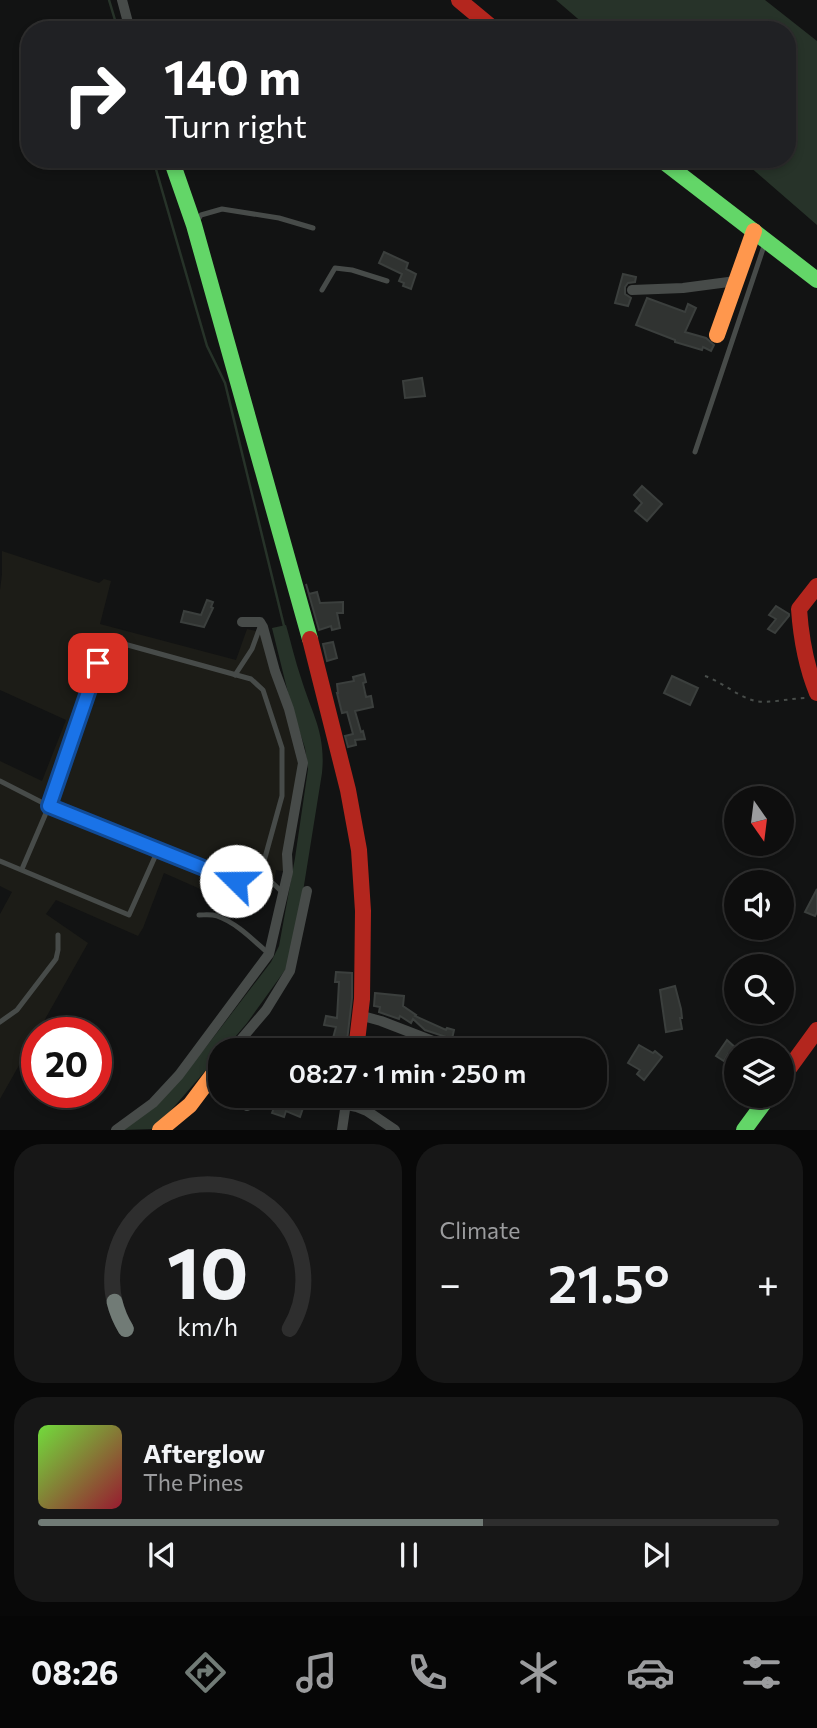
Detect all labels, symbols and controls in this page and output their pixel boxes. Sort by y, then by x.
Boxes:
text: 140 m [164,45,301,105]
icon: right [49,49,140,140]
text: Turn right [164,105,307,145]
pin [68,633,128,693]
icon: arrive [79,644,117,682]
north arrow [724,786,794,856]
map controls [724,786,794,1108]
position arrow [199,844,273,918]
button: sound [724,870,794,940]
button: search [724,954,794,1024]
speed limit sign: 20 [21,1017,112,1108]
button: layers [724,1038,794,1108]
text: 08:27 · 1 min · 250 m [289,1057,526,1088]
text: Climate [440,1216,521,1244]
text: 10 [167,1226,248,1315]
text: 21.5° [548,1250,670,1314]
text: − [440,1259,461,1306]
text: + [757,1259,779,1306]
text: km/h [177,1311,238,1341]
text: Afterglow [143,1437,265,1468]
text: The Pines [143,1468,244,1496]
icon: previous [143,1536,181,1574]
icon: pause [390,1536,428,1574]
icon: next [637,1536,675,1574]
icon: directions [181,1648,230,1697]
icon: music [292,1648,341,1697]
icon: phone [403,1648,452,1697]
icon: climate [514,1648,563,1697]
icon: car [626,1648,675,1697]
icon: filters [737,1648,786,1697]
text: 08:26 [31,1652,118,1692]

